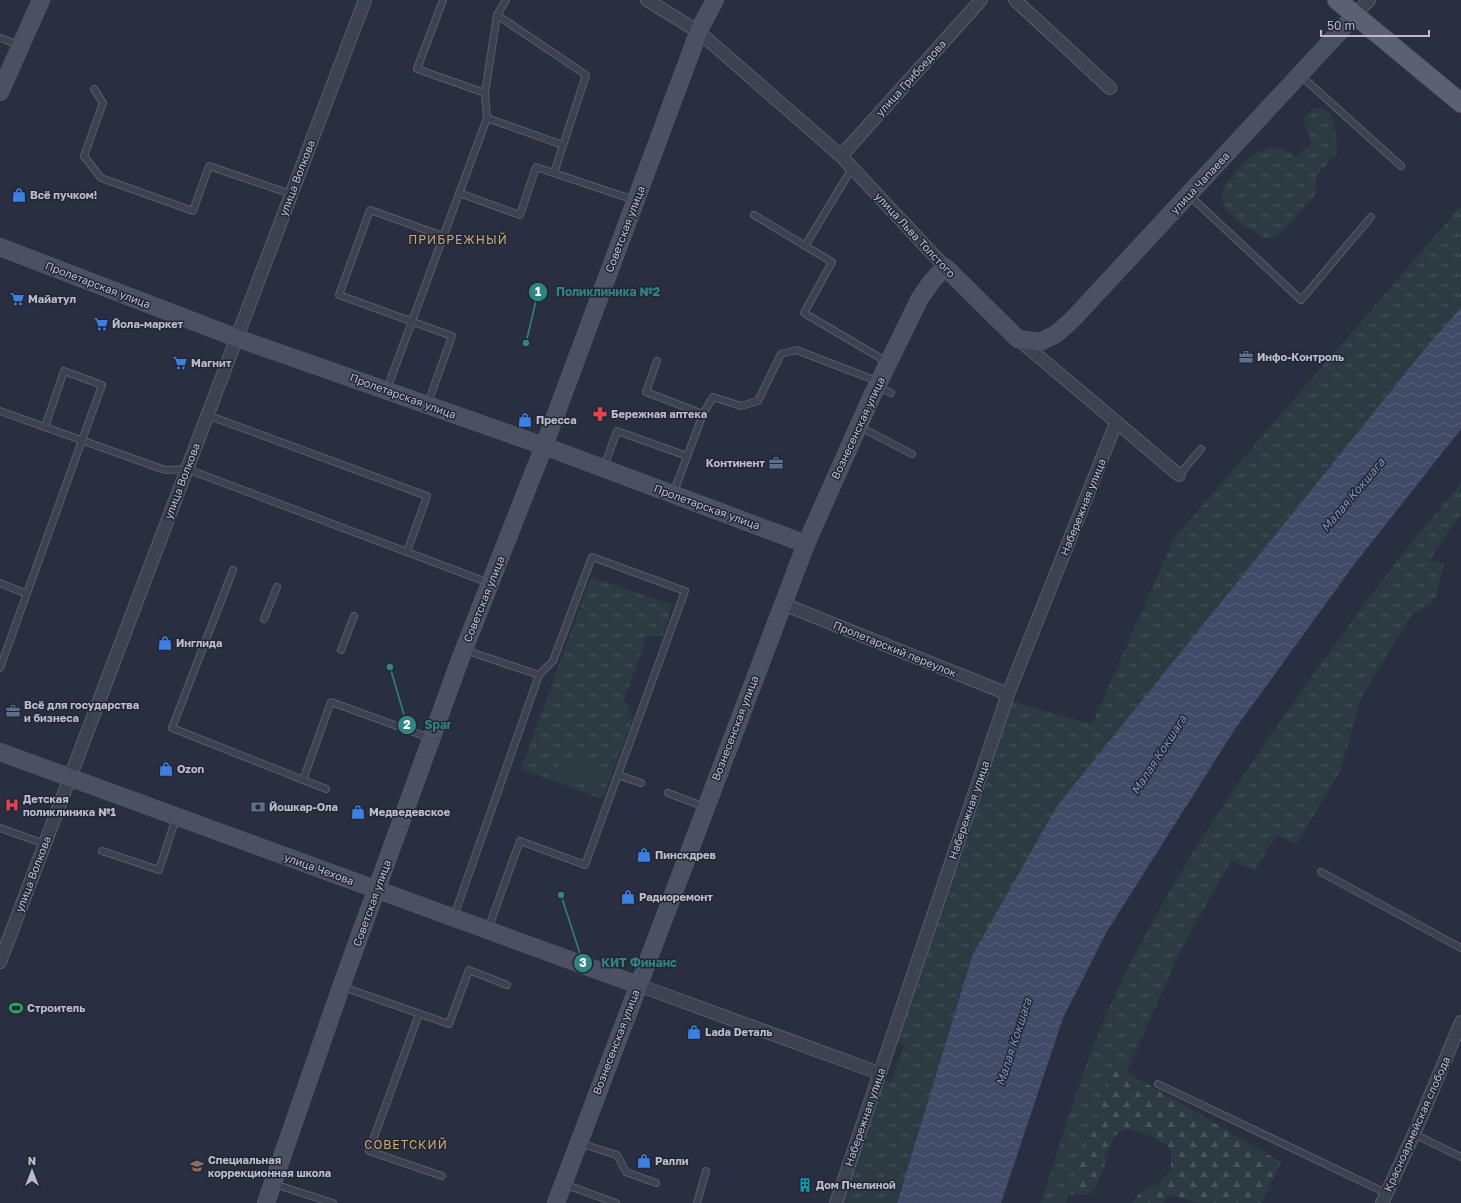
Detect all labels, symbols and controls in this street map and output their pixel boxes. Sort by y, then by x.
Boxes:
scale bar [1321,12,1429,38]
text: 50 m [1327,18,1355,33]
street label: улица Грибоедова [873,37,948,119]
street label: улица Волкова [276,138,317,218]
street label: улица Чапаева [1168,149,1232,216]
street label: Советская улица [602,184,647,274]
shop icon: Всё пучком! [11,187,27,203]
place label: Всё пучком! [30,188,97,201]
street label: улица Льва Толстого [872,189,959,280]
district label: ПРИБРЕЖНЫЙ [408,232,508,247]
street label: Пролетарская улица [44,258,153,311]
callout: Поликлиника №2 [528,280,668,304]
text: 1 [535,284,541,299]
text: Поликлиника №2 [556,284,660,299]
supermarket icon: Майатул [9,291,25,307]
place label: Майатул [28,292,76,305]
supermarket icon: Йола-маркет [93,316,109,332]
place label: Йола-маркет [112,317,184,330]
office icon: Инфо-Контроль [1238,349,1254,365]
place label: Инфо-Контроль [1257,350,1344,363]
supermarket icon: Магнит [172,355,188,371]
place label: Магнит [191,356,232,369]
street label: Пролетарская улица [348,370,458,421]
street label: Вознесенская улица [828,374,887,481]
pharmacy icon: Бережная аптека [592,406,608,422]
place label: Бережная аптека [611,407,707,420]
shop icon: Пресса [517,412,533,428]
place label: Пресса [536,413,577,426]
street label: улица Волкова [161,441,202,521]
water label: Малая Кокшага [1317,454,1389,535]
office icon: Континент [768,455,784,471]
place label: Континент [706,456,765,469]
street label: Набережная улица [1057,456,1108,557]
street label: Пролетарская улица [652,481,762,532]
street label: Советская улица [460,554,507,644]
street label: Пролетарский переулок [832,618,959,680]
shop icon: Инглида [157,635,173,651]
place label: Инглида [176,636,222,649]
street label: Вознесенская улица [708,673,761,782]
place label: Всё для государства и бизнеса [24,698,139,724]
office icon: Всё для государства и бизнеса [5,703,21,719]
water label: Малая Кокшага [1127,711,1190,797]
callout: Spar [397,713,460,737]
text: 2 [403,717,411,732]
text: Spar [424,717,452,732]
street label: Набережная улица [946,759,992,861]
shop icon: Ozon [158,761,174,777]
place label: Ozon [177,762,205,775]
place label: Детская поликлиника №1 [23,792,116,818]
hospital icon: Детская поликлиника №1 [4,797,20,813]
bank icon: Йошкар-Ола [250,799,266,815]
place label: Йошкар-Ола [269,800,338,813]
shop icon: Медведевское [350,804,366,820]
place label: Медведевское [369,805,451,818]
street label: улица Волкова [12,834,53,914]
shop icon: Пинскдрев [636,847,652,863]
place label: Пинскдрев [655,848,717,861]
street label: улица Чехова [282,850,356,887]
street label: Советская улица [350,858,393,948]
shop icon: Радиоремонт [620,889,636,905]
place label: Радиоремонт [639,890,713,903]
callout: КИТ Финанс [573,951,685,975]
text: 3 [579,955,587,970]
text: КИТ Финанс [601,955,677,970]
street label: Вознесенская улица [589,987,642,1096]
water label: Малая Кокшага [992,995,1035,1088]
sports icon: Строитель [8,1000,24,1016]
place label: Строитель [27,1001,85,1014]
shop icon: Lada Dеталь [686,1024,702,1040]
place label: Lada Dеталь [705,1025,772,1038]
street label: Красноармейская слобода [1381,1054,1452,1193]
street label: Набережная улица [842,1066,888,1168]
district label: СОВЕТСКИЙ [364,1137,448,1152]
north arrow [12,1151,52,1191]
place label: Специальная коррекционная школа [208,1153,331,1179]
shop icon: Ралли [636,1153,652,1169]
text: N [28,1154,36,1167]
place label: Ралли [655,1154,689,1167]
school or university icon: Специальная коррекционная школа [189,1158,205,1174]
building icon: Дом Пчелиной [797,1177,813,1193]
place label: Дом Пчелиной [816,1178,896,1191]

